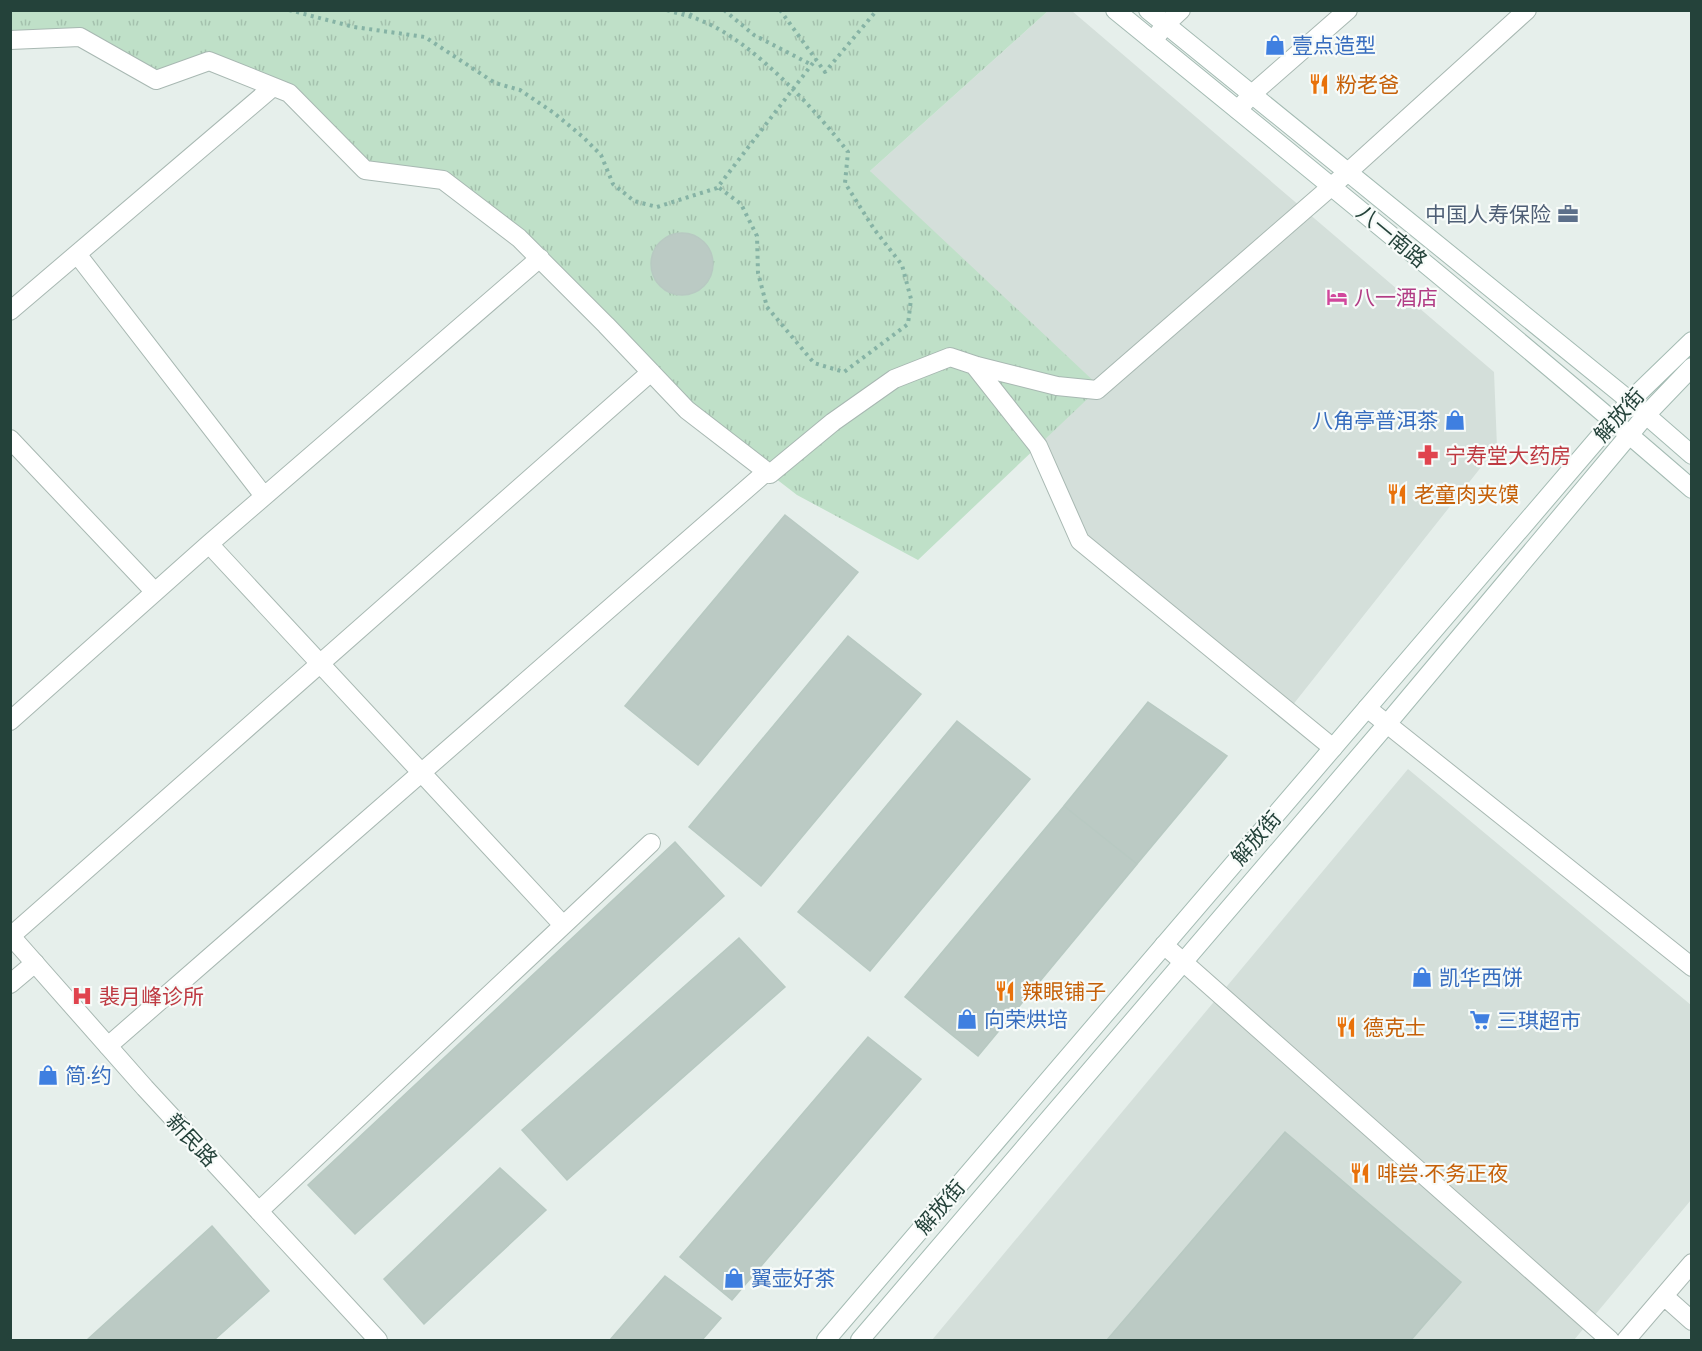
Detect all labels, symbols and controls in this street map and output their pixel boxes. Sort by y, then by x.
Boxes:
shop icon: 壹点造型 [1263,33,1287,57]
place label: 壹点造型 [1292,33,1376,58]
restaurant icon: 粉老爸 [1307,72,1331,96]
place label: 粉老爸 [1336,72,1399,97]
street label: 八一南路 [1352,199,1432,273]
place label: 中国人寿保险 [1425,202,1551,227]
office icon: 中国人寿保险 [1556,202,1580,226]
hotel icon: 八一酒店 [1325,285,1349,309]
place label: 八一酒店 [1354,285,1438,310]
street label: 解放街 [1589,383,1649,447]
place label: 八角亭普洱茶 [1312,408,1438,433]
shop icon: 八角亭普洱茶 [1443,408,1467,432]
pharmacy icon: 宁寿堂大药房 [1416,443,1440,467]
place label: 宁寿堂大药房 [1445,443,1571,468]
restaurant icon: 老童肉夹馍 [1385,482,1409,506]
place label: 老童肉夹馍 [1414,482,1519,507]
street label: 解放街 [1226,806,1286,870]
shop icon: 凯华西饼 [1410,965,1434,989]
place label: 凯华西饼 [1439,965,1523,990]
restaurant icon: 辣眼铺子 [993,979,1017,1003]
place label: 辣眼铺子 [1022,979,1106,1004]
hospital icon: 裴月峰诊所 [70,984,94,1008]
place label: 裴月峰诊所 [99,984,204,1009]
shop icon: 向荣烘培 [955,1007,979,1031]
place label: 向荣烘培 [984,1007,1068,1032]
supermarket icon: 三琪超市 [1468,1008,1492,1032]
place label: 三琪超市 [1497,1008,1581,1033]
restaurant icon: 德克士 [1334,1015,1358,1039]
place label: 德克士 [1363,1015,1426,1040]
shop icon: 简·约 [36,1063,60,1087]
place label: 简·约 [65,1063,112,1088]
street label: 新民路 [161,1108,223,1172]
restaurant icon: 啡尝·不务正夜 [1348,1161,1372,1185]
place label: 啡尝·不务正夜 [1377,1161,1508,1186]
street label: 解放街 [910,1175,970,1239]
shop icon: 翼壶好茶 [722,1266,746,1290]
place label: 翼壶好茶 [751,1266,835,1291]

